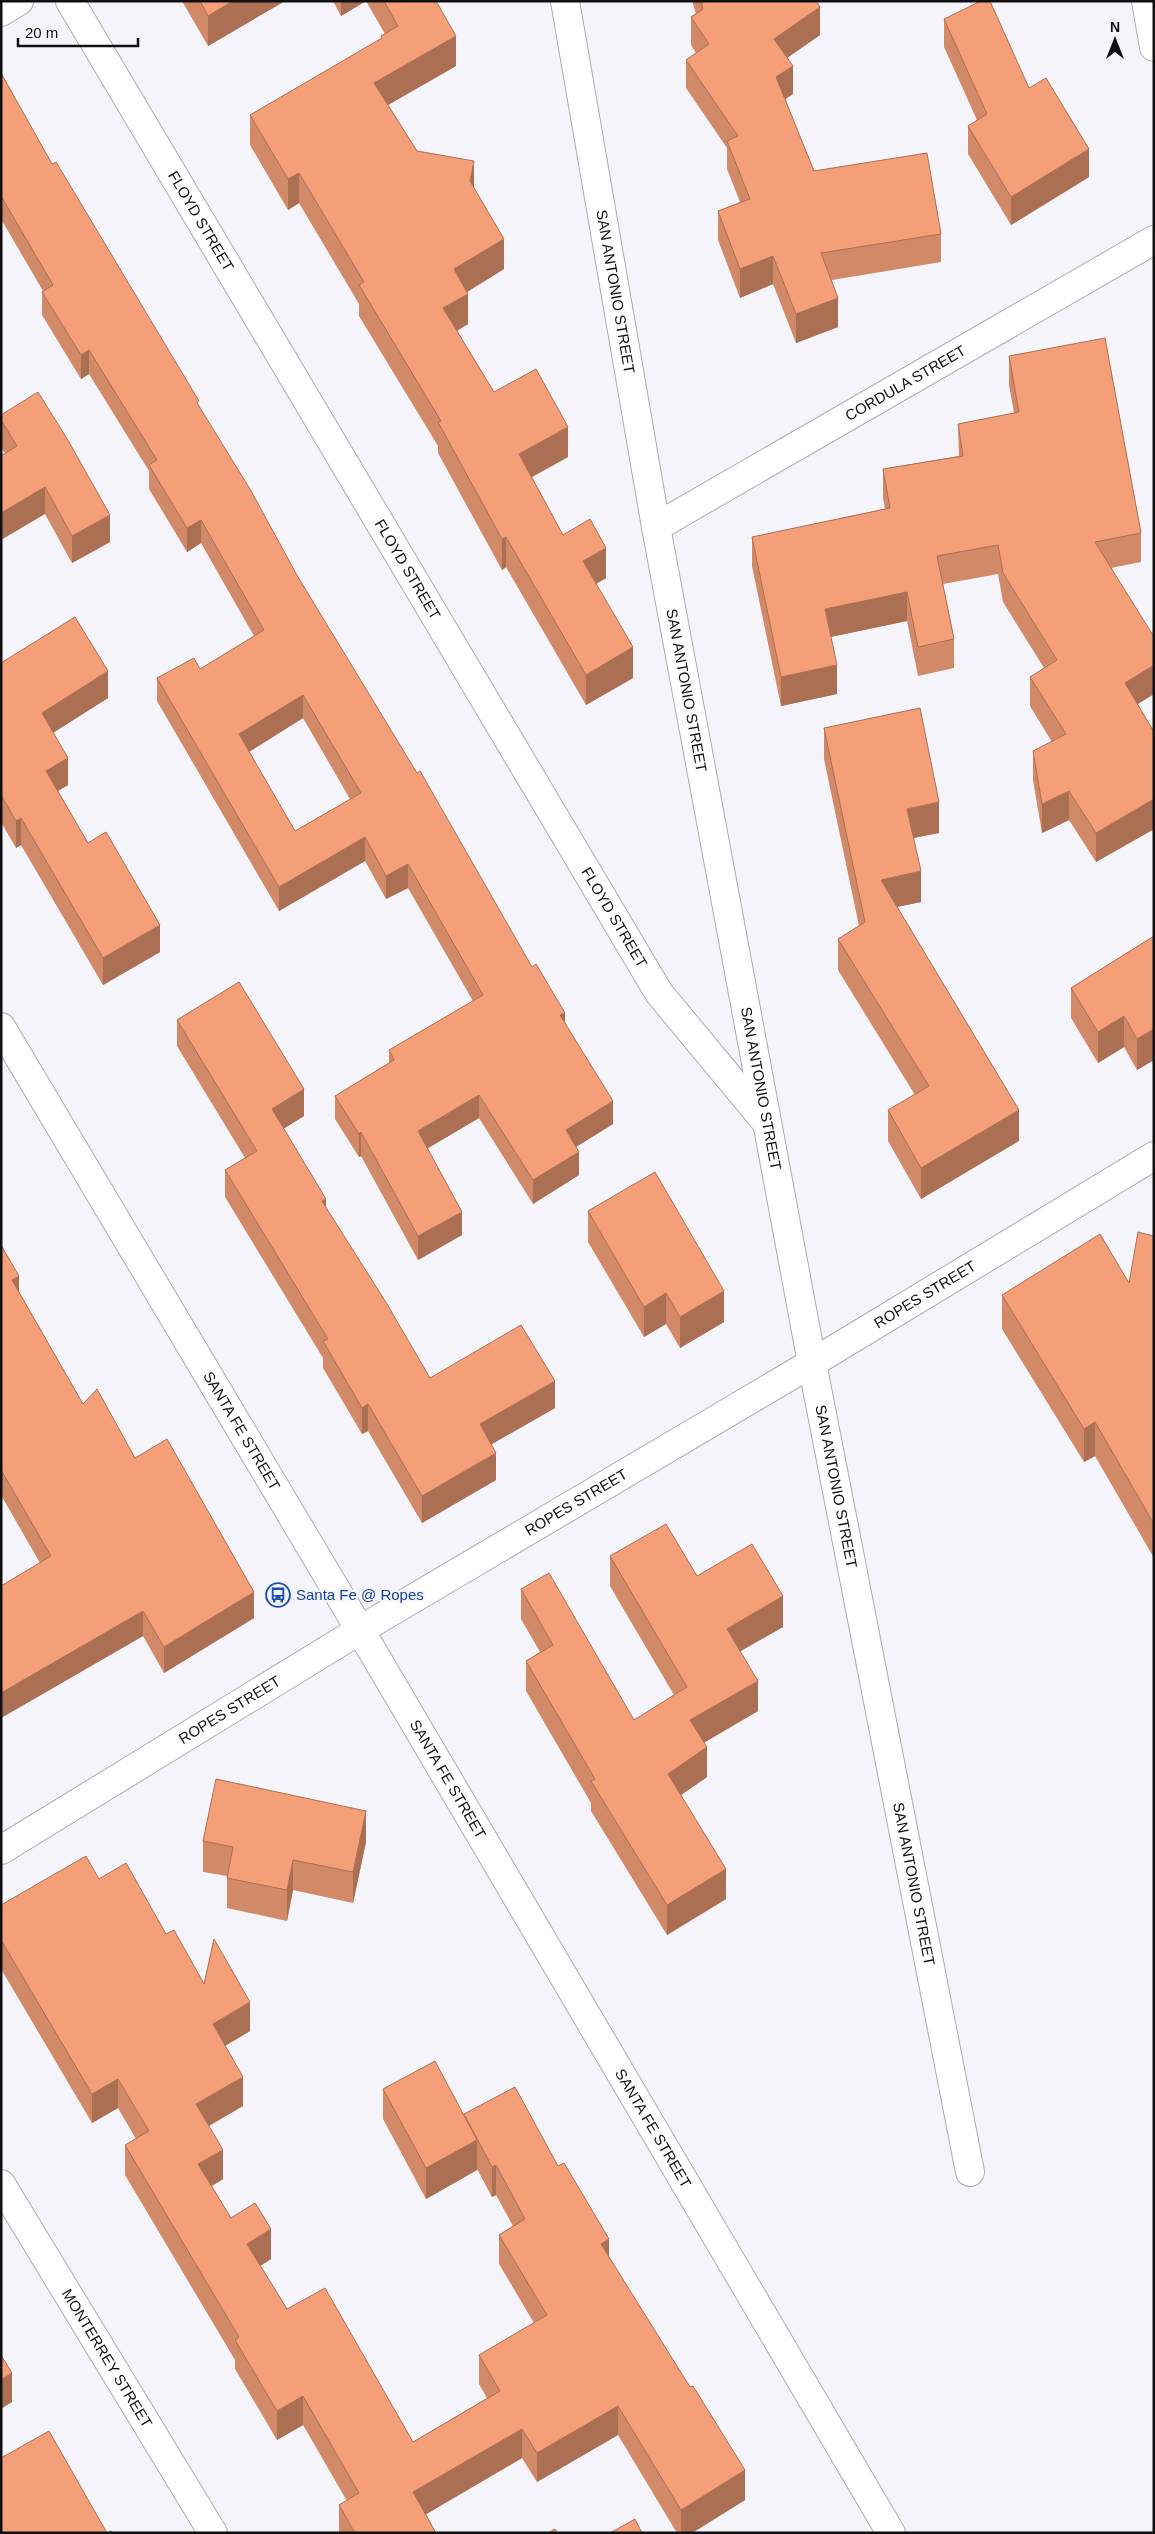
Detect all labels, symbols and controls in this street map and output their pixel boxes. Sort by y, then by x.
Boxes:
scale bar [18,15,138,47]
north arrow [1090,15,1140,65]
text: N [1110,19,1120,35]
text: 20 m [25,24,58,41]
street label: FLOYD STREET [165,168,237,274]
street label: SAN ANTONIO STREET [593,208,638,375]
street label: CORDULA STREET [842,341,968,424]
street label: FLOYD STREET [372,516,444,622]
street label: SAN ANTONIO STREET [663,607,711,773]
street label: FLOYD STREET [578,864,651,970]
street label: SAN ANTONIO STREET [738,1005,785,1171]
street label: ROPES STREET [871,1257,979,1332]
street label: SANTA FE STREET [200,1368,284,1493]
street label: SAN ANTONIO STREET [812,1403,861,1569]
street label: ROPES STREET [522,1465,630,1539]
bus stop icon: Santa Fe @ Ropes [265,1582,291,1608]
place label: Santa Fe @ Ropes [296,1586,424,1603]
street label: ROPES STREET [175,1672,283,1747]
street label: SANTA FE STREET [407,1717,490,1842]
street label: SAN ANTONIO STREET [890,1801,938,1967]
street label: SANTA FE STREET [612,2066,695,2191]
street label: MONTERREY STREET [59,2286,156,2430]

